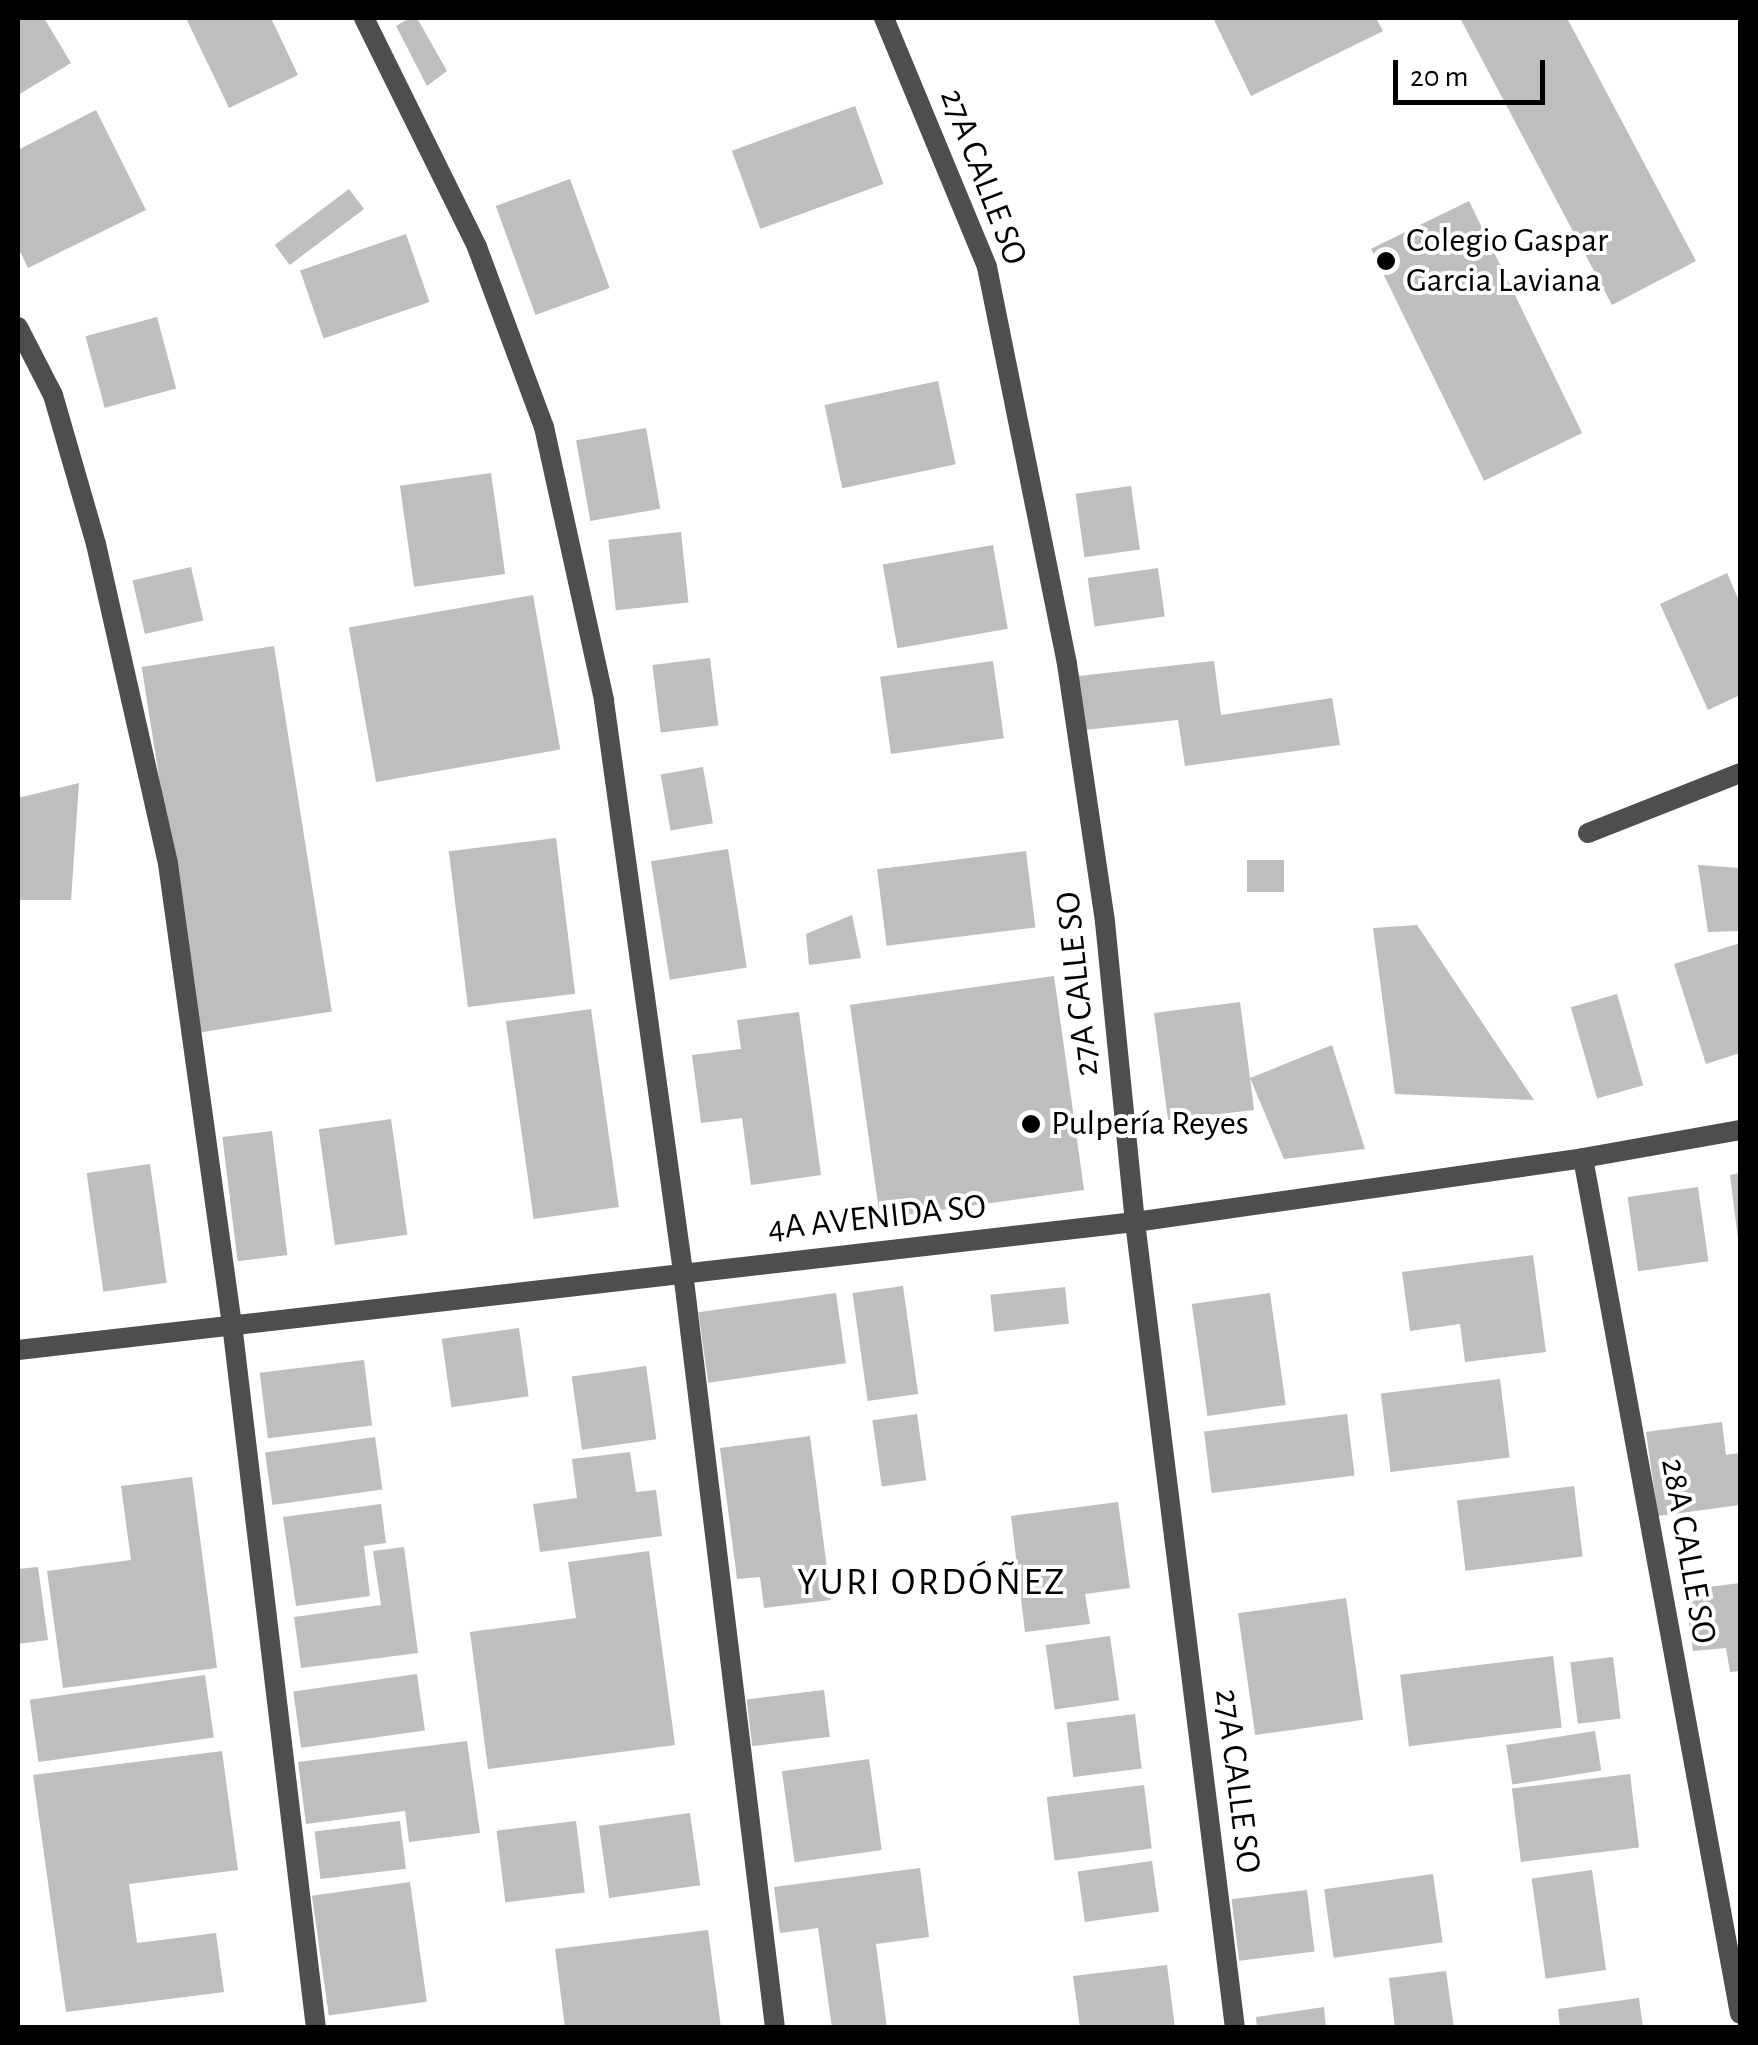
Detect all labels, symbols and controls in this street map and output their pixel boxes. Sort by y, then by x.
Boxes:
scale bar [1398,40,1550,102]
text: 20 m [1410,62,1468,92]
street label: 27A CALLE SO [930,83,1036,271]
place label: Colegio Gaspar Garcia Laviana [1406,220,1608,302]
marker: Colegio Gaspar Garcia Laviana [1375,250,1397,272]
street label: 27A CALLE SO [1047,890,1109,1078]
place label: Pulpería Reyes [1051,1103,1249,1145]
marker: Pulpería Reyes [1020,1113,1042,1135]
street label: 4A AVENIDA SO [766,1186,988,1250]
street label: 28A CALLE SO [1651,1455,1725,1647]
district label: YURI ORDÓÑEZ [797,1561,1067,1607]
street label: 27A CALLE SO [1205,1686,1269,1876]

